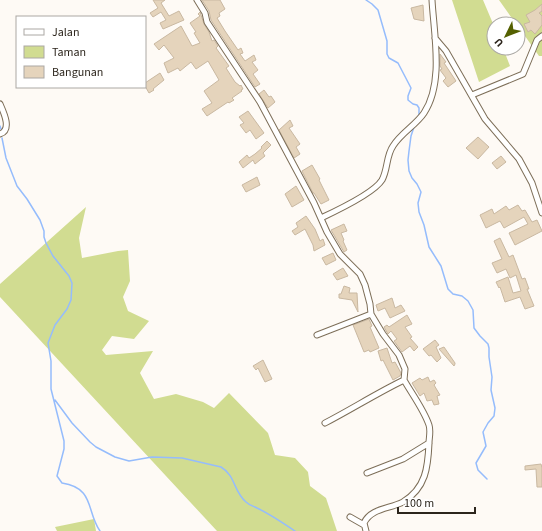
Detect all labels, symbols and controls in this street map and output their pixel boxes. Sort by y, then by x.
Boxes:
legend [16,16,146,88]
north arrow [486,16,526,56]
text: Jalan [52,24,79,41]
text: U [491,35,507,50]
text: Taman [52,44,86,61]
text: Bangunan [52,64,103,81]
scale bar [398,489,475,515]
text: 100 m [404,495,434,512]

